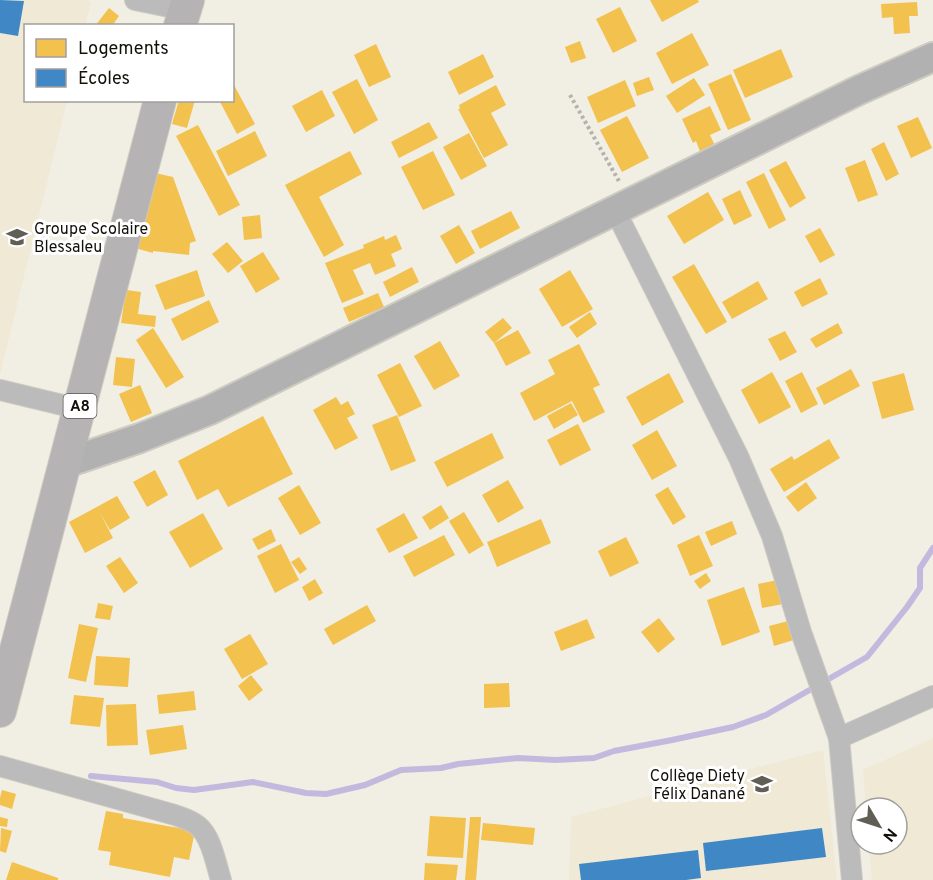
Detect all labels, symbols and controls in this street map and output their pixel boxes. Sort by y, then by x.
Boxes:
legend [24,24,234,102]
text: Logements [78,38,169,61]
text: Écoles [78,66,130,91]
place label: Groupe Scolaire Blessaleu [34,220,148,258]
school or university icon: Groupe Scolaire Blessaleu [5,225,29,249]
road number: A8 [64,394,97,418]
place label: Collège Diety Félix Danané [650,767,745,805]
school or university icon: Collège Diety Félix Danané [750,772,774,796]
north arrow [849,796,909,856]
text: N [878,823,900,845]

